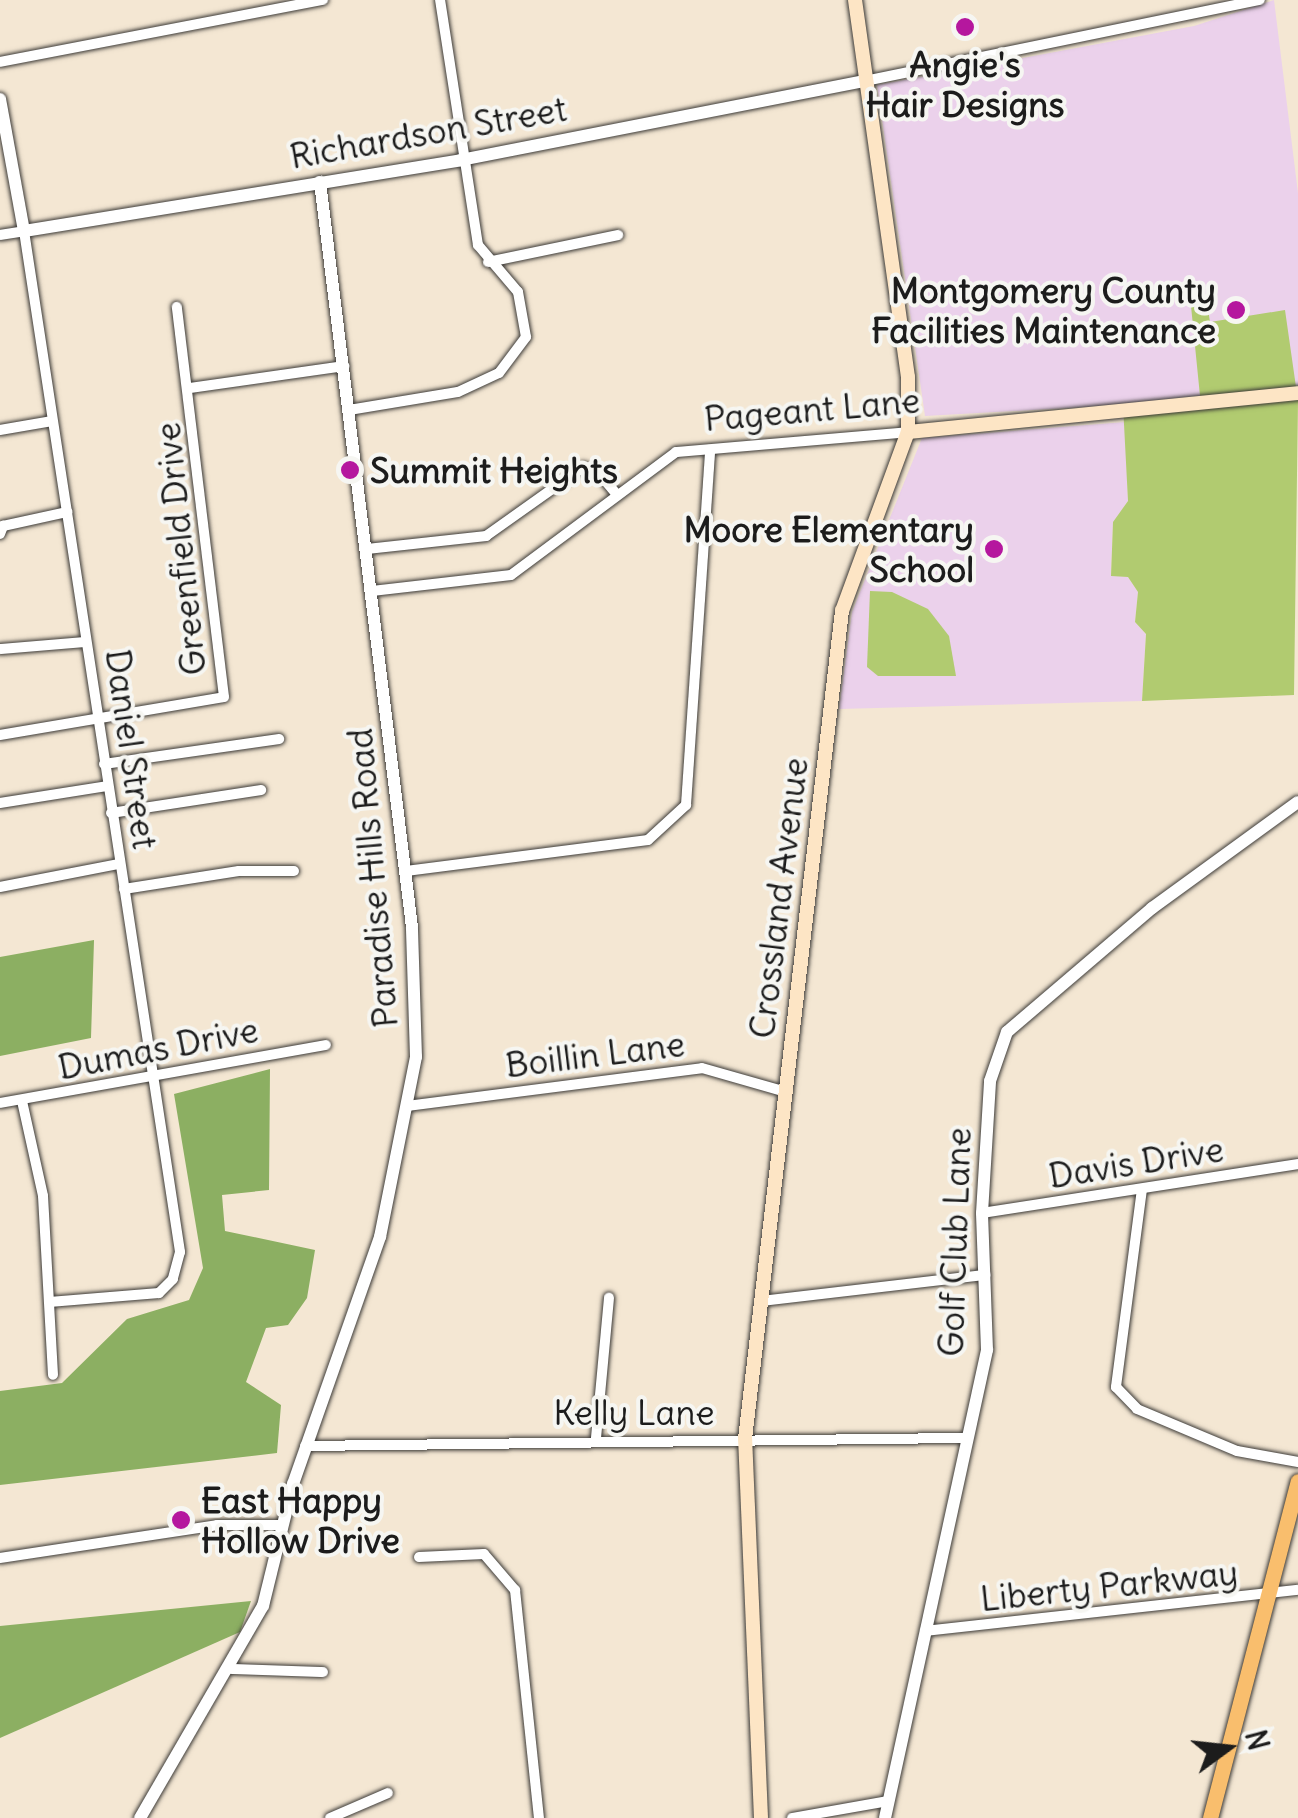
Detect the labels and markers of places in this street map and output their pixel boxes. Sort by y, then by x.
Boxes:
marker: Angie's Hair Designs [954,16,976,38]
place label: Angie's Hair Designs [866,43,1064,125]
place label: Montgomery County Facilities Maintenance [871,269,1216,351]
marker: Montgomery County Facilities Maintenance [1225,299,1247,321]
place label: Summit Heights [370,449,618,491]
marker: Summit Heights [339,459,361,481]
place label: Moore Elementary School [683,508,974,590]
marker: Moore Elementary School [983,538,1005,560]
place label: East Happy Hollow Drive [201,1479,400,1561]
marker: East Happy Hollow Drive [170,1509,192,1531]

